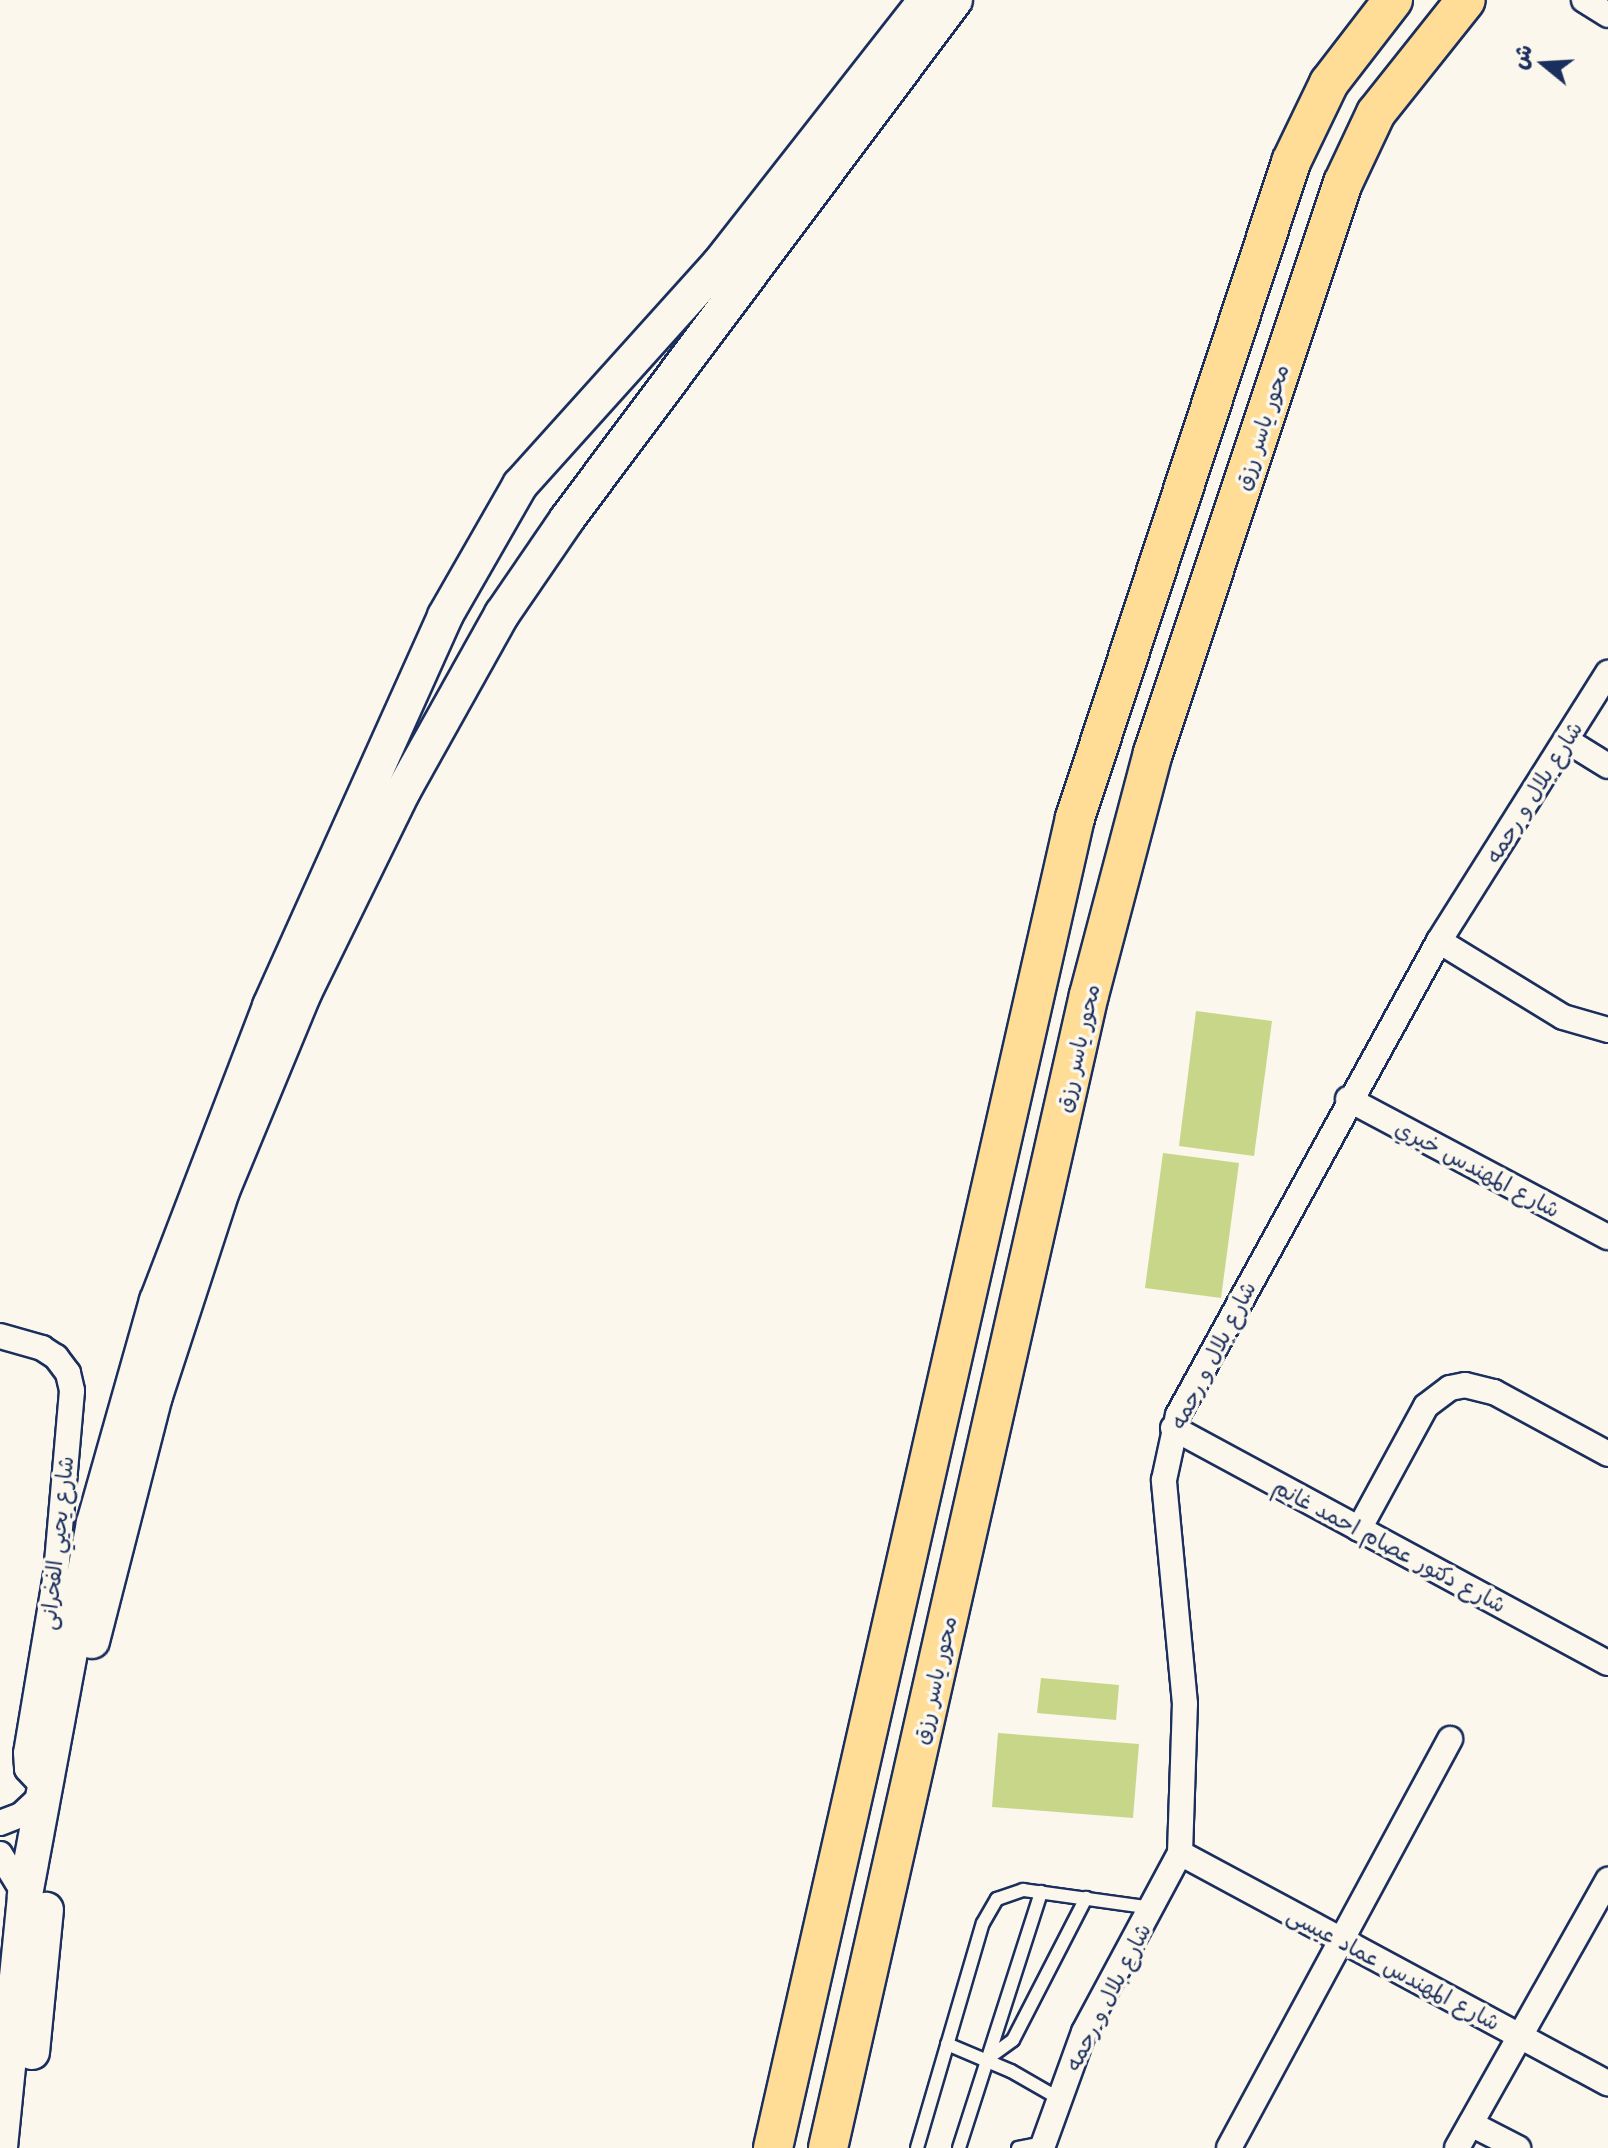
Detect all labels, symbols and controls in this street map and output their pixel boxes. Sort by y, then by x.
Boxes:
north arrow [1504,24,1584,104]
text: ش [1503,40,1538,72]
street label: محور ياسر رزق [1228,361,1294,493]
street label: شارع بلال و رحمه [1479,716,1587,868]
street label: محور ياسر رزق [1049,981,1105,1115]
street label: شارع المهندس خيري [1391,1114,1565,1222]
street label: شارع بلال و رحمه [1163,1277,1261,1433]
street label: شارع يحيي الفخرانى [34,1455,78,1631]
street label: شارع دكتور عصام احمد غانم [1269,1472,1511,1618]
street label: محور ياسر رزق [906,1613,962,1747]
street label: شارع المهندس عماد عيسى [1283,1901,1505,2035]
street label: شارع بلال و رحمه [1058,1919,1156,2075]

